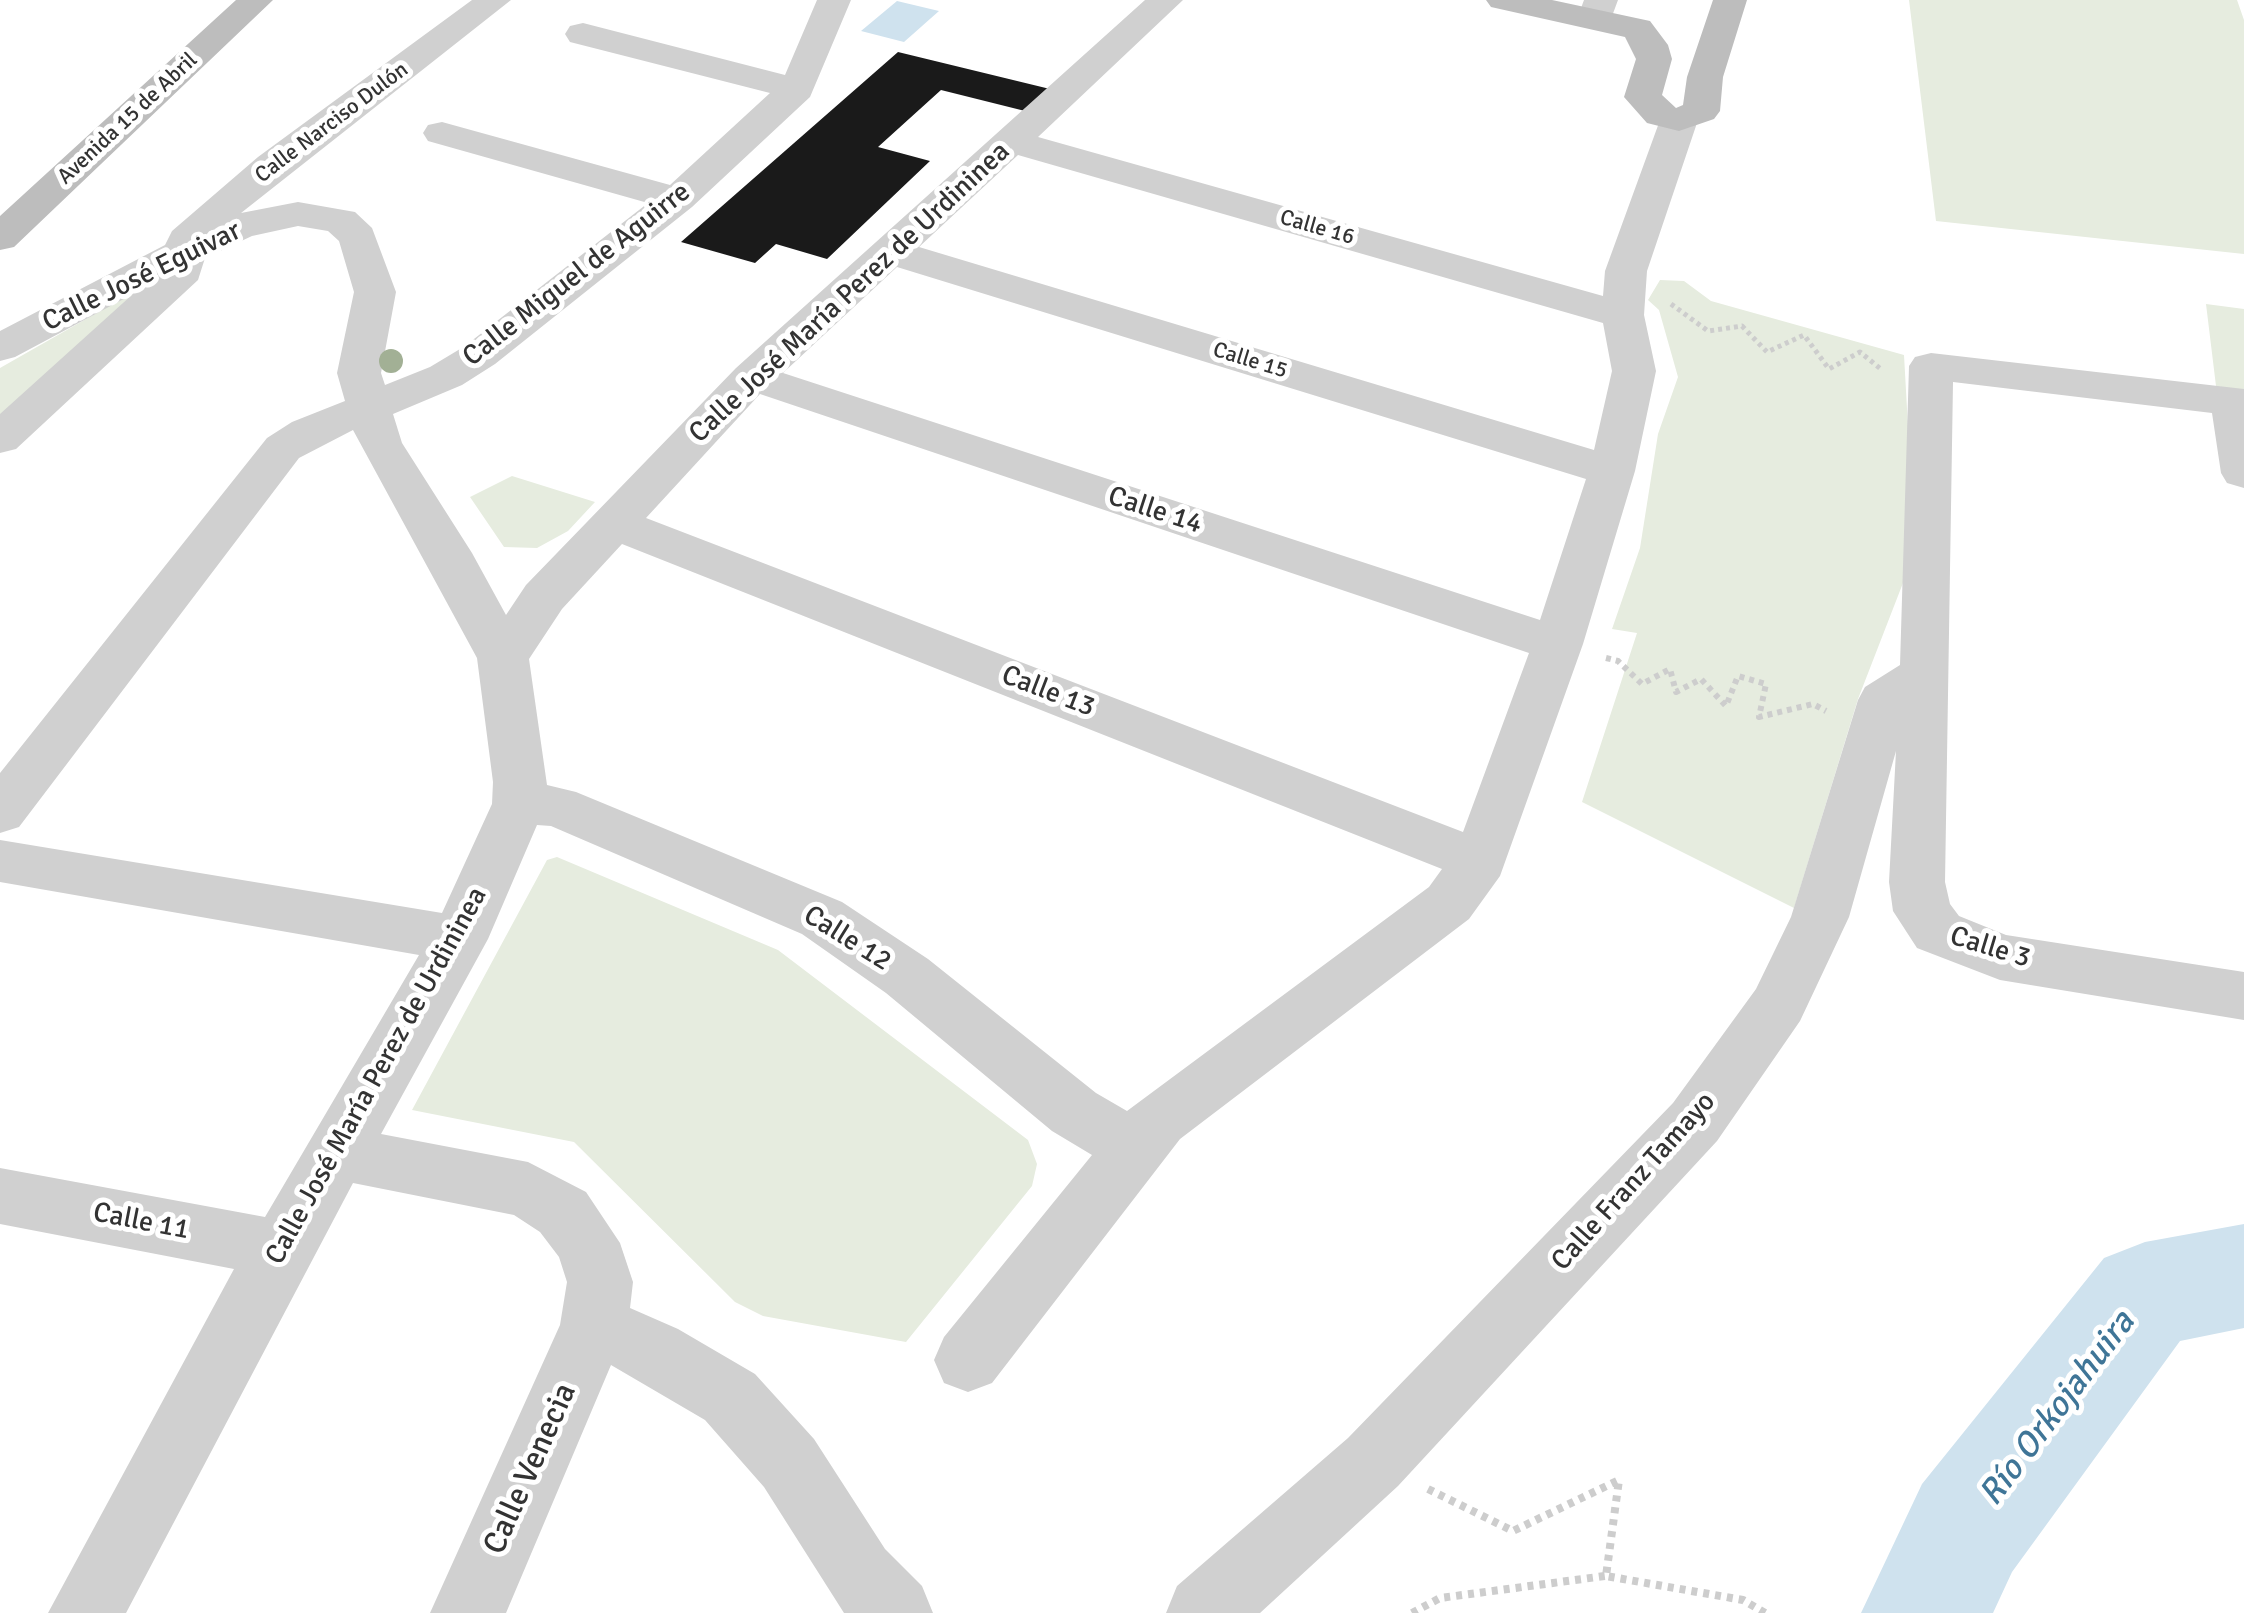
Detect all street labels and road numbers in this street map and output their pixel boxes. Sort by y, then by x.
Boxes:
street label: Avenida 15 de Abril [53,47,203,191]
street label: Calle Narciso Dulón [250,57,414,189]
street label: Calle José María Perez de Urdininea [683,135,1017,451]
street label: Calle Miguel de Aguirre [457,176,697,374]
street label: Calle 16 [1277,205,1357,251]
street label: Calle José Eguivar [37,214,247,340]
street label: Calle 15 [1210,337,1290,385]
street label: Calle 14 [1104,480,1206,542]
street label: Calle 13 [997,659,1099,725]
street label: Calle José María Perez de Urdininea [259,882,495,1270]
street label: Calle 12 [797,899,897,979]
street label: Calle 3 [1946,920,2034,976]
street label: Calle Franz Tamayo [1545,1086,1723,1278]
street label: Calle 11 [90,1196,192,1248]
street label: Calle Venecia [476,1378,586,1560]

